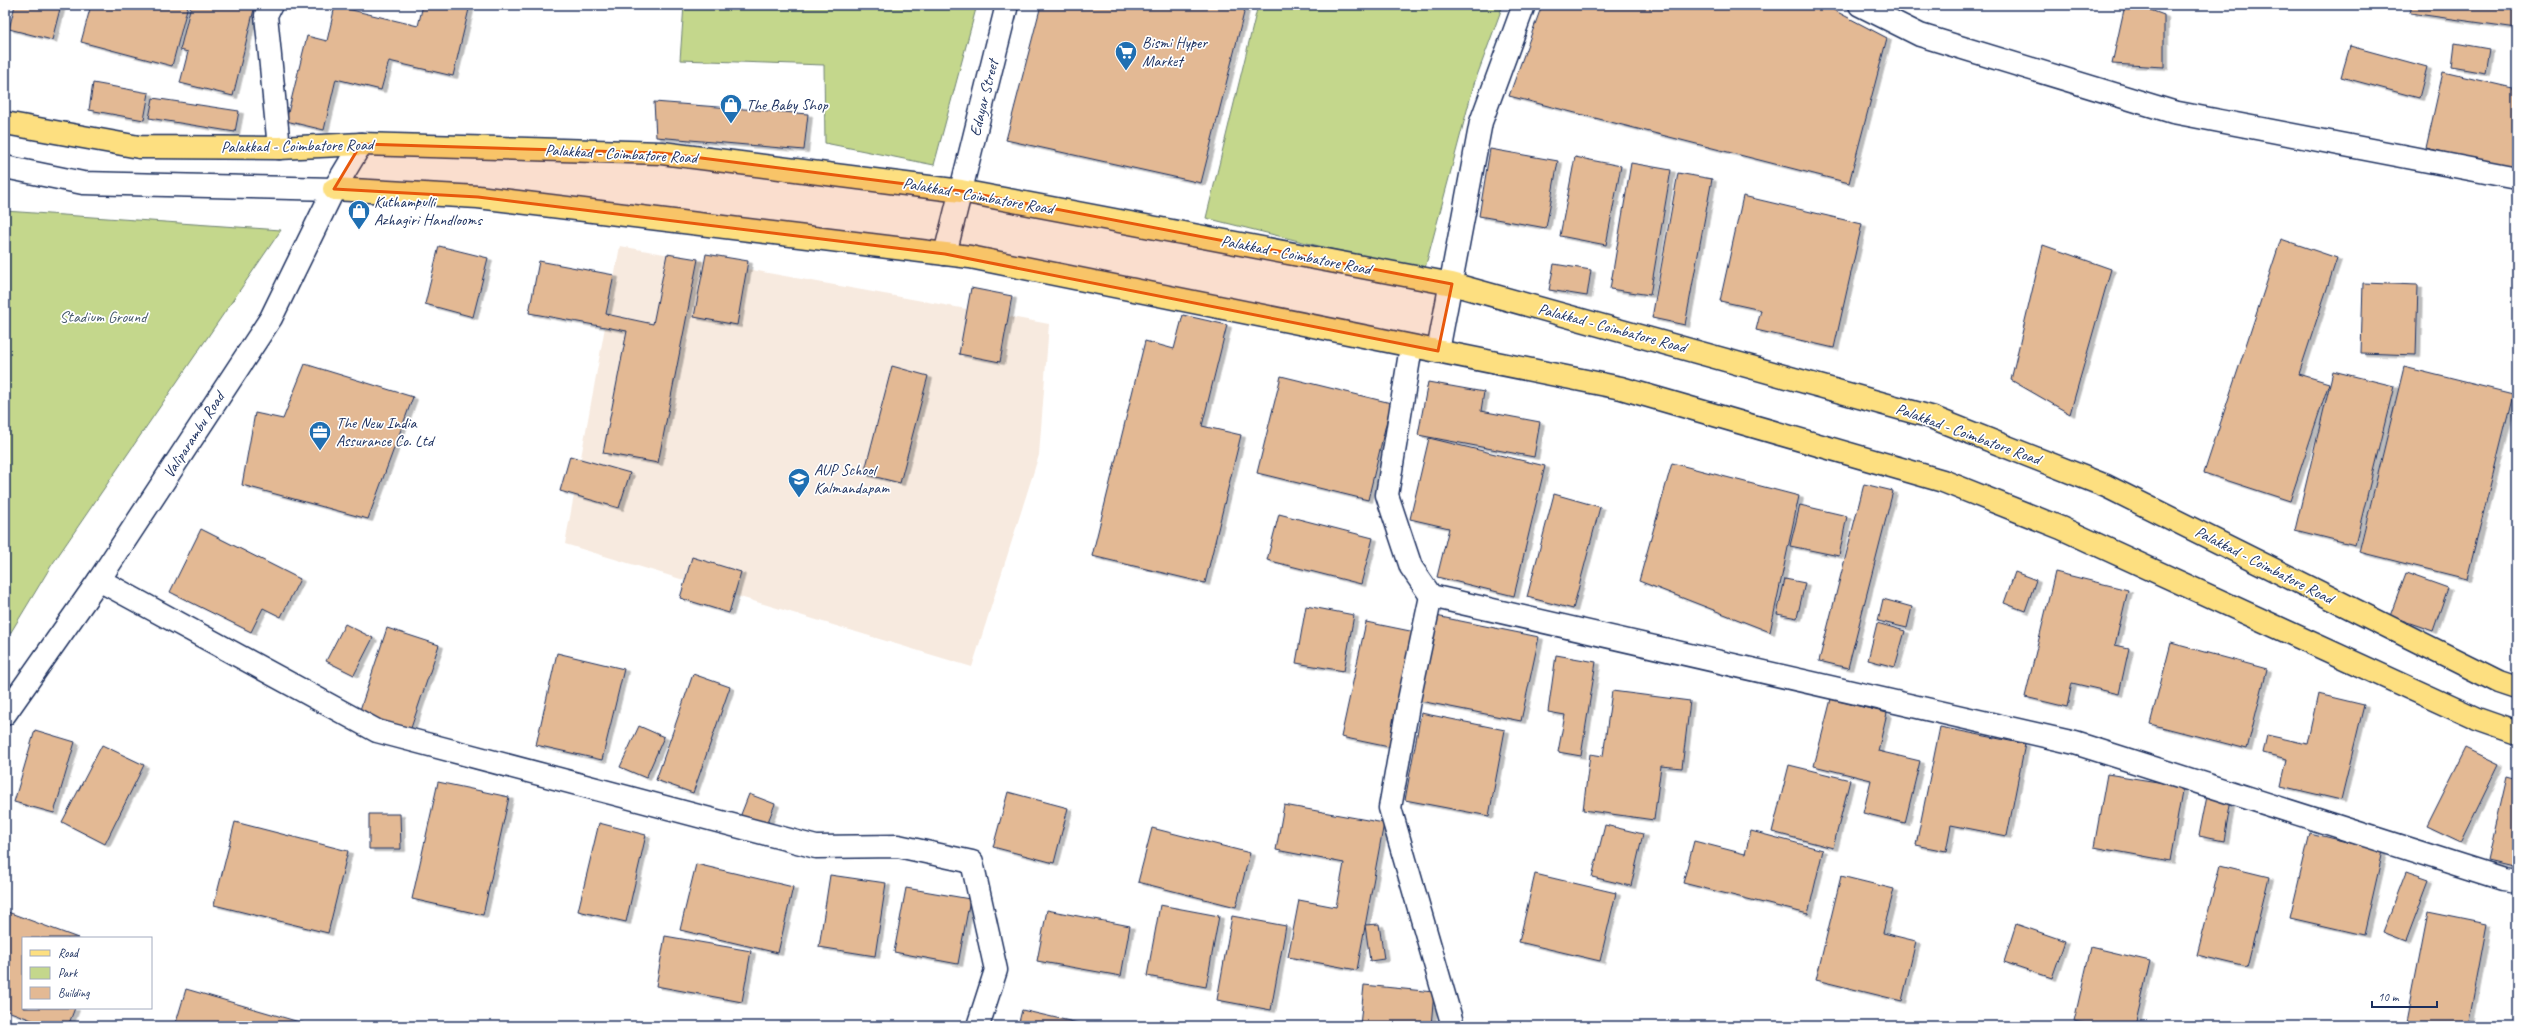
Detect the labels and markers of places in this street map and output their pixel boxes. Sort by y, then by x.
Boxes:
place label: Bismi Hyper Market [1142,33,1208,71]
supermarket icon: Bismi Hyper Market [1113,39,1139,72]
shop icon: The Baby Shop [718,92,744,125]
place label: The Baby Shop [746,95,829,115]
place label: Kuthampulli Azhagiri Handlooms [374,192,483,230]
shop icon: Kuthampulli Azhagiri Handlooms [346,198,372,231]
place label: The New India Assurance Co. Ltd [336,413,436,451]
office icon: The New India Assurance Co. Ltd [307,419,333,452]
place label: AUP School Kalmandapam [814,460,890,498]
school or university icon: AUP School Kalmandapam [786,466,812,499]

